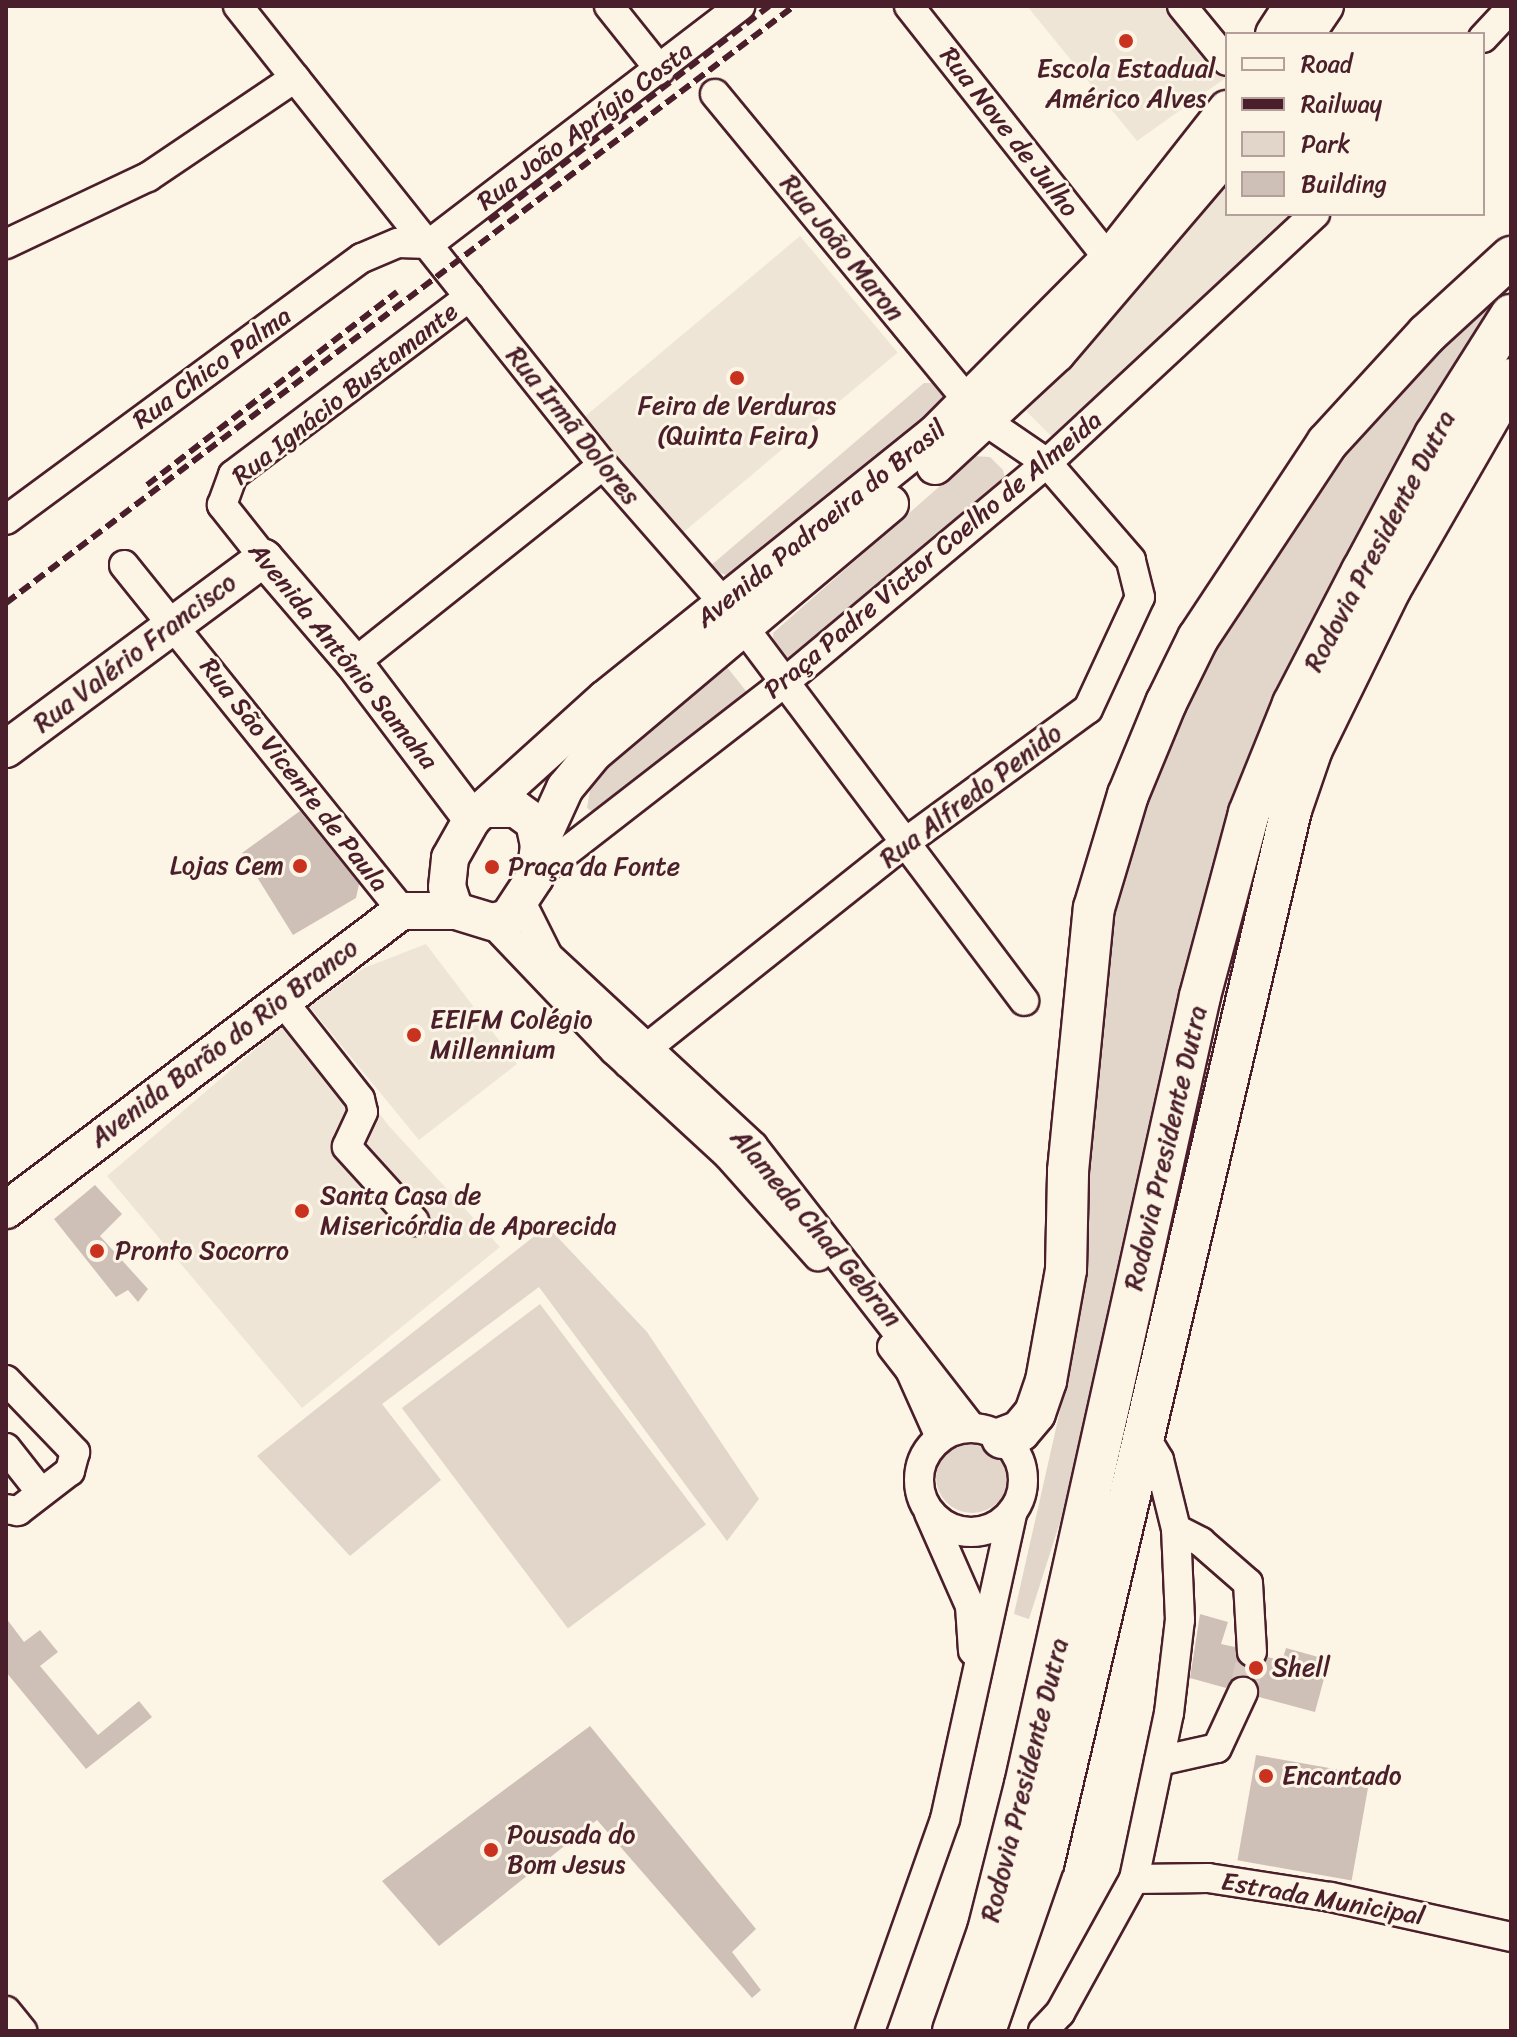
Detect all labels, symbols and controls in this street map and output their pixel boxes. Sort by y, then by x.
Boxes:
marker: Escola Estadual Américo Alves [1117,32,1135,50]
legend [1225,32,1485,216]
street label: Rua João Aprígio Costa [471,35,699,217]
street label: Rua Nove de Julho [933,41,1085,223]
text: Road [1301,43,1352,85]
place label: Escola Estadual Américo Alves [1037,53,1215,114]
text: Railway [1301,83,1382,125]
text: Park [1301,123,1350,165]
text: Building [1301,163,1387,205]
street label: Rua João Maron [773,168,911,328]
street label: Rua Ignácio Bustamante [226,296,464,492]
street label: Rua Chico Palma [126,300,298,436]
street label: Rua Irmã Dolores [500,341,646,511]
marker: Feira de Verduras (Quinta Feira) [728,369,746,387]
place label: Feira de Verduras (Quinta Feira) [637,390,837,452]
street label: Praça Padre Victor Coelho de Almeida [757,404,1109,706]
street label: Rodovia Presidente Dutra [1298,406,1462,676]
street label: Avenida Padroeira do Brasil [689,413,953,635]
street label: Avenida Antônio Samaha [242,536,444,776]
street label: Rua Valério Francisco [28,567,242,739]
street label: Rua São Vicente de Paula [193,652,395,898]
street label: Rua Alfredo Penido [874,717,1068,875]
place label: Lojas Cem [169,850,284,882]
place label: Praça da Fonte [508,851,680,883]
marker: Lojas Cem [291,857,309,875]
marker: Praça da Fonte [483,858,501,876]
street label: Avenida Barão do Rio Branco [84,932,364,1154]
street label: Rodovia Presidente Dutra [1118,1003,1214,1293]
place label: EEIFM Colégio Millennium [430,1004,593,1066]
marker: EEIFM Colégio Millennium [405,1026,423,1044]
street label: Alameda Chad Gebran [724,1122,908,1334]
place label: Santa Casa de Misericórdia de Aparecida [320,1180,618,1242]
marker: Santa Casa de Misericórdia de Aparecida [291,1200,313,1222]
place label: Pronto Socorro [115,1235,289,1267]
marker: Pronto Socorro [86,1240,108,1262]
street label: Rodovia Presidente Dutra [975,1635,1075,1925]
place label: Shell [1272,1652,1330,1684]
marker: Shell [1247,1659,1265,1677]
place label: Encantado [1282,1760,1402,1792]
marker: Encantado [1257,1767,1275,1785]
place label: Pousada do Bom Jesus [507,1819,635,1880]
marker: Pousada do Bom Jesus [482,1841,500,1859]
street label: Estrada Municipal [1219,1866,1427,1932]

